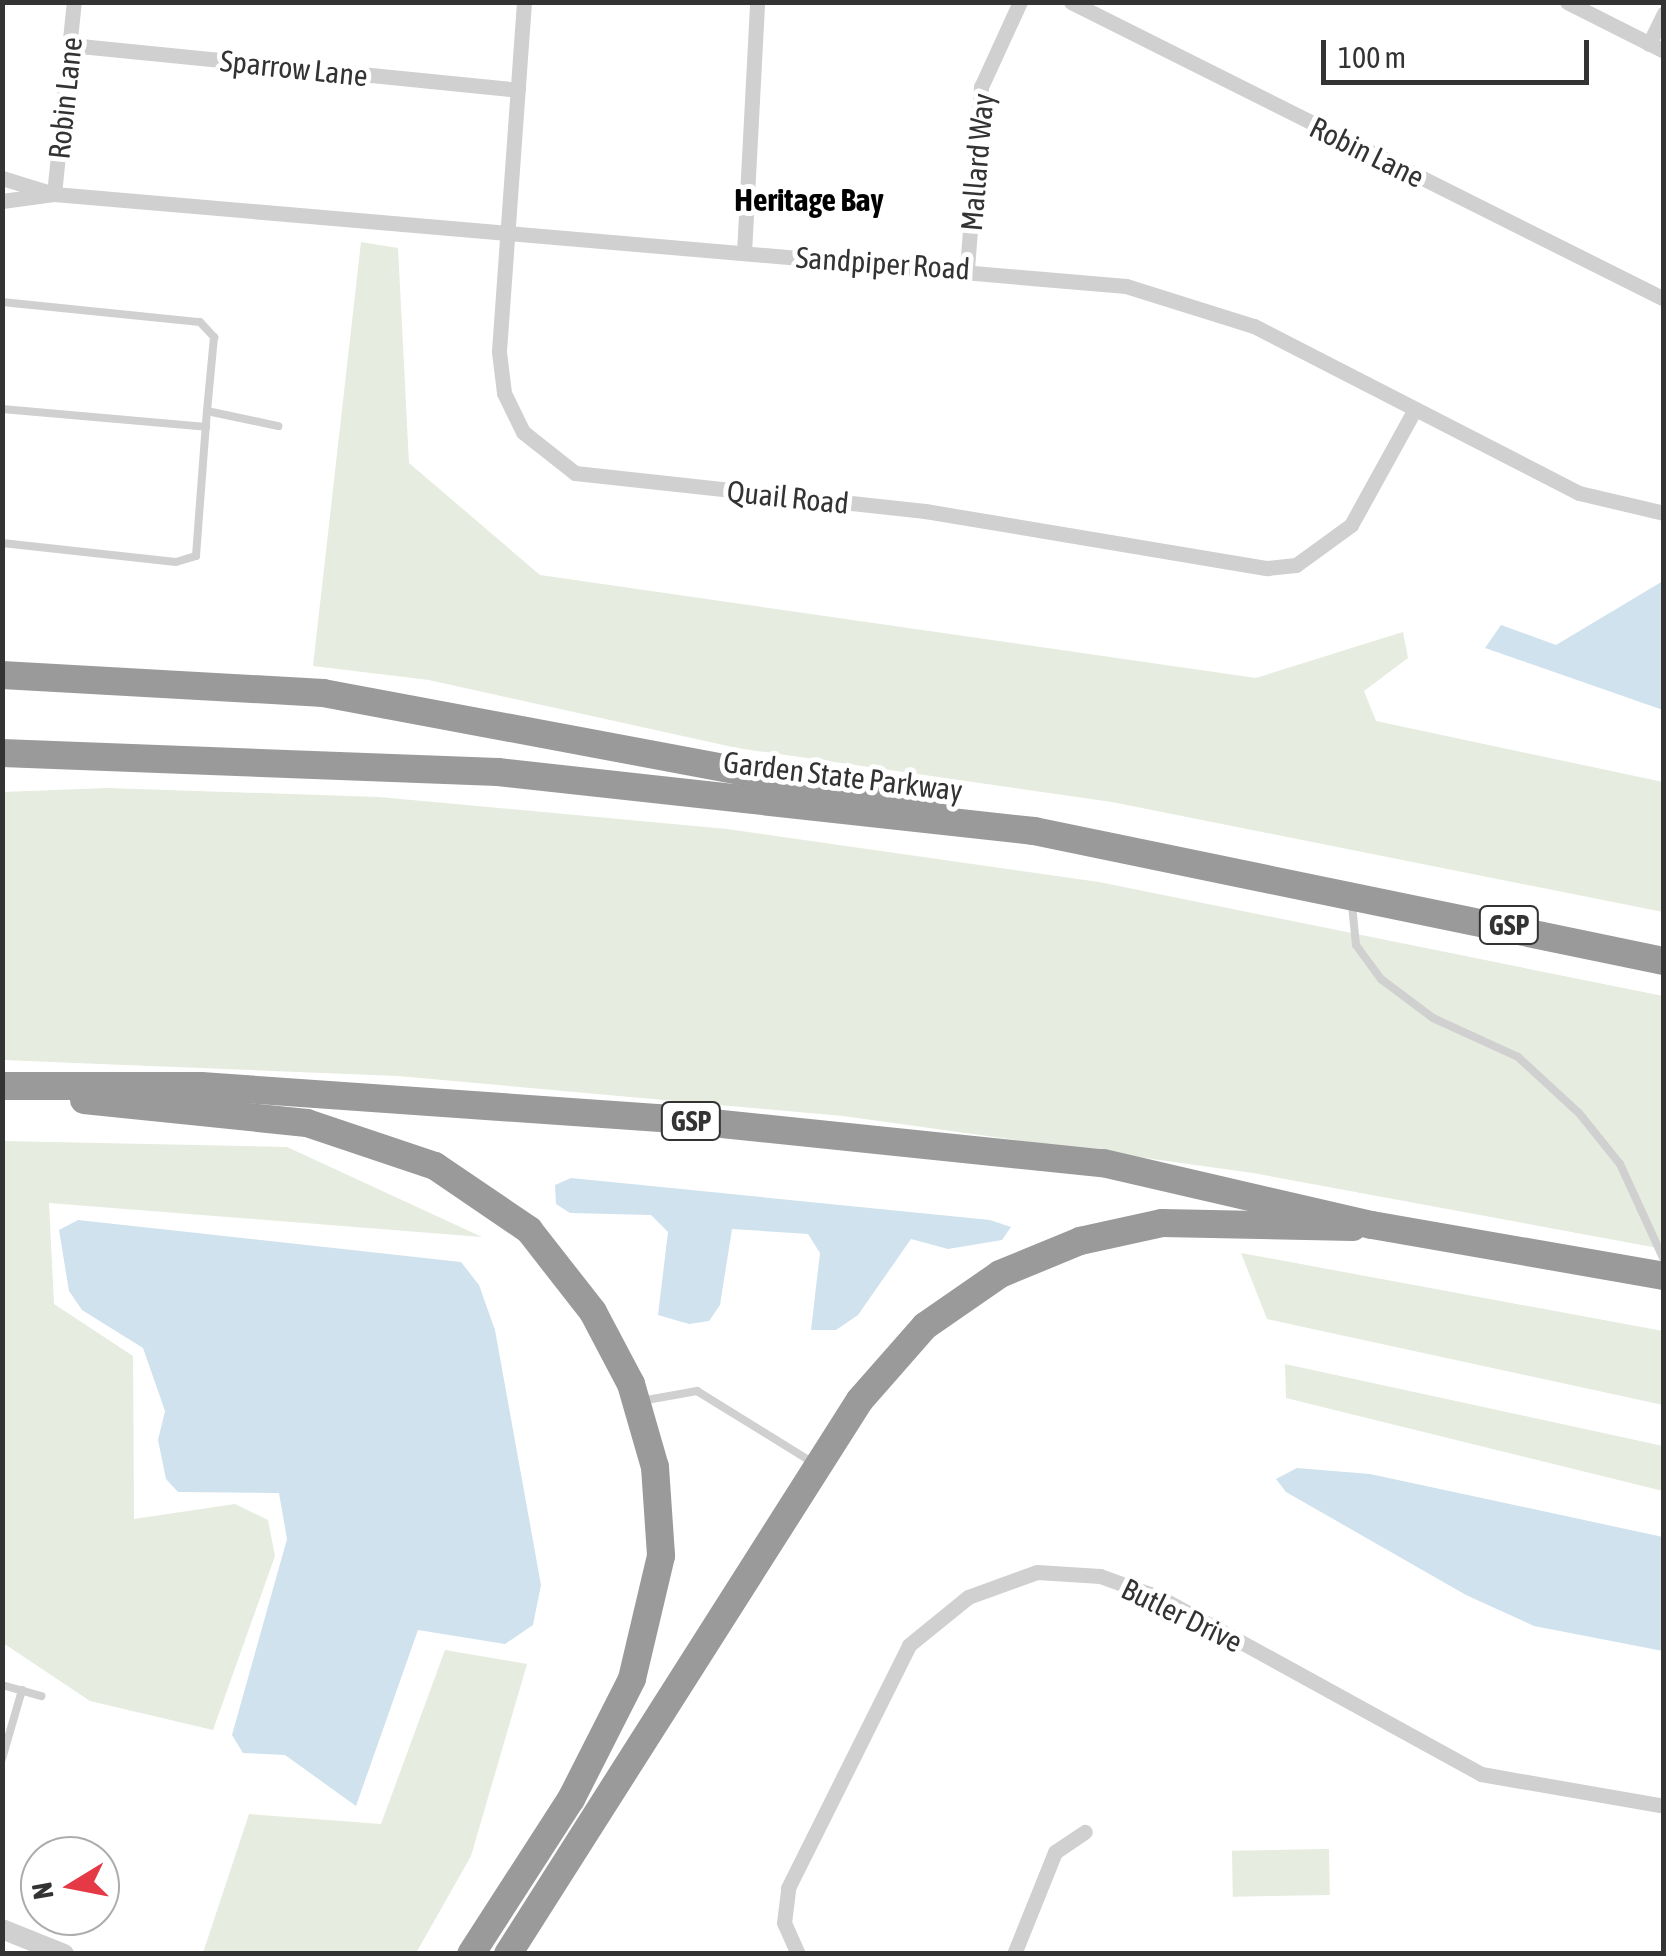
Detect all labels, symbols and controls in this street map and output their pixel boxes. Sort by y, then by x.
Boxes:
scale bar [1326,20,1594,82]
street label: Robin Lane [41,35,89,161]
text: 100 m [1338,40,1406,74]
street label: Sparrow Lane [219,42,369,94]
street label: Mallard Way [953,92,1001,232]
street label: Robin Lane [1304,109,1430,195]
district label: Heritage Bay [734,181,884,219]
street label: Sandpiper Road [795,239,971,287]
street label: Quail Road [725,473,851,521]
street label: Garden State Parkway [721,743,965,809]
road number: GSP [1476,902,1542,948]
road number: GSP [658,1098,724,1144]
street label: Butler Drive [1116,1570,1248,1660]
north arrow [20,1836,120,1936]
text: N [25,1880,60,1902]

